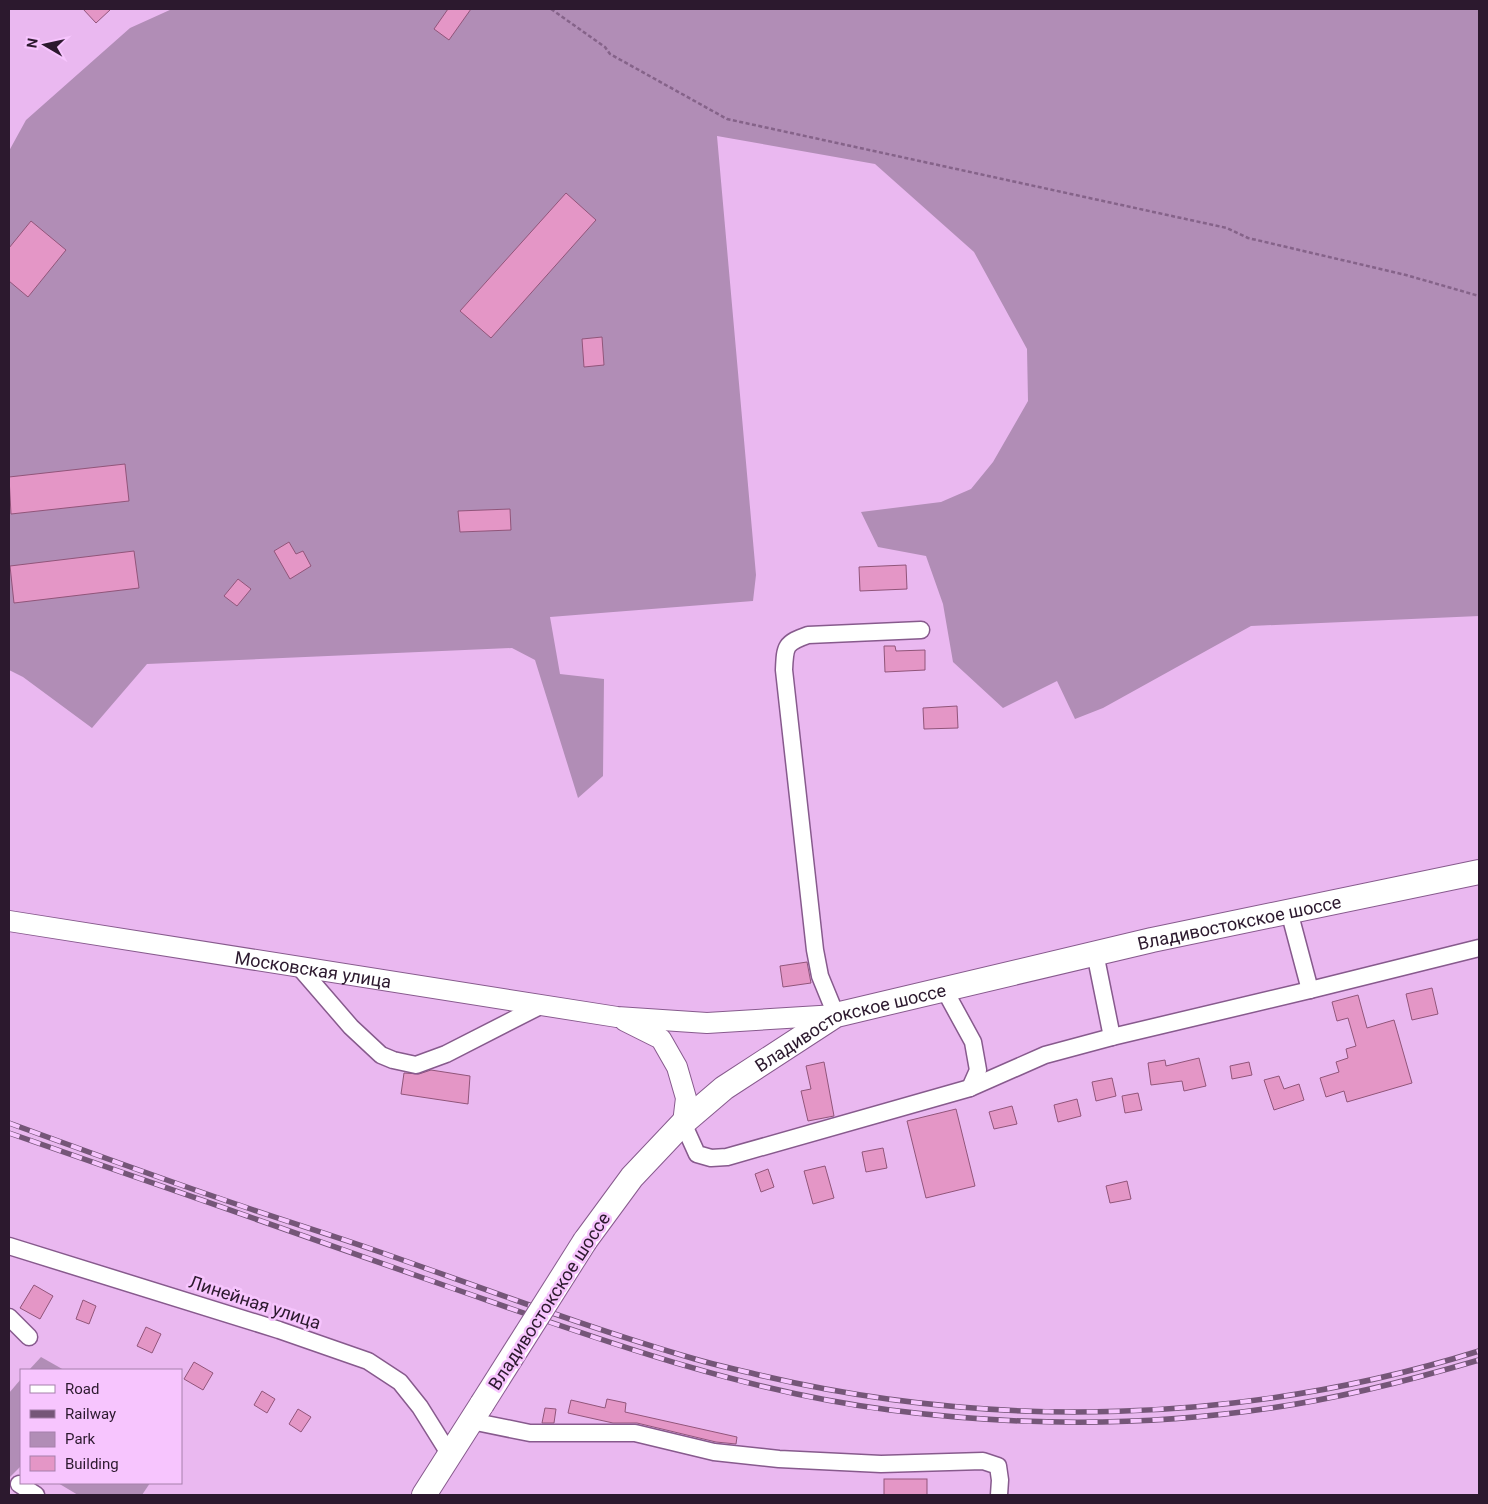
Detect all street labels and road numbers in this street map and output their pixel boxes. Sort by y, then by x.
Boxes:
street label: Владивостокское шоссе [1135,891,1343,954]
street label: Московская улица [233,946,393,992]
street label: Владивостокское шоссе [751,979,948,1076]
street label: Владивостокское шоссе [484,1208,614,1394]
street label: Линейная улица [186,1271,324,1333]

